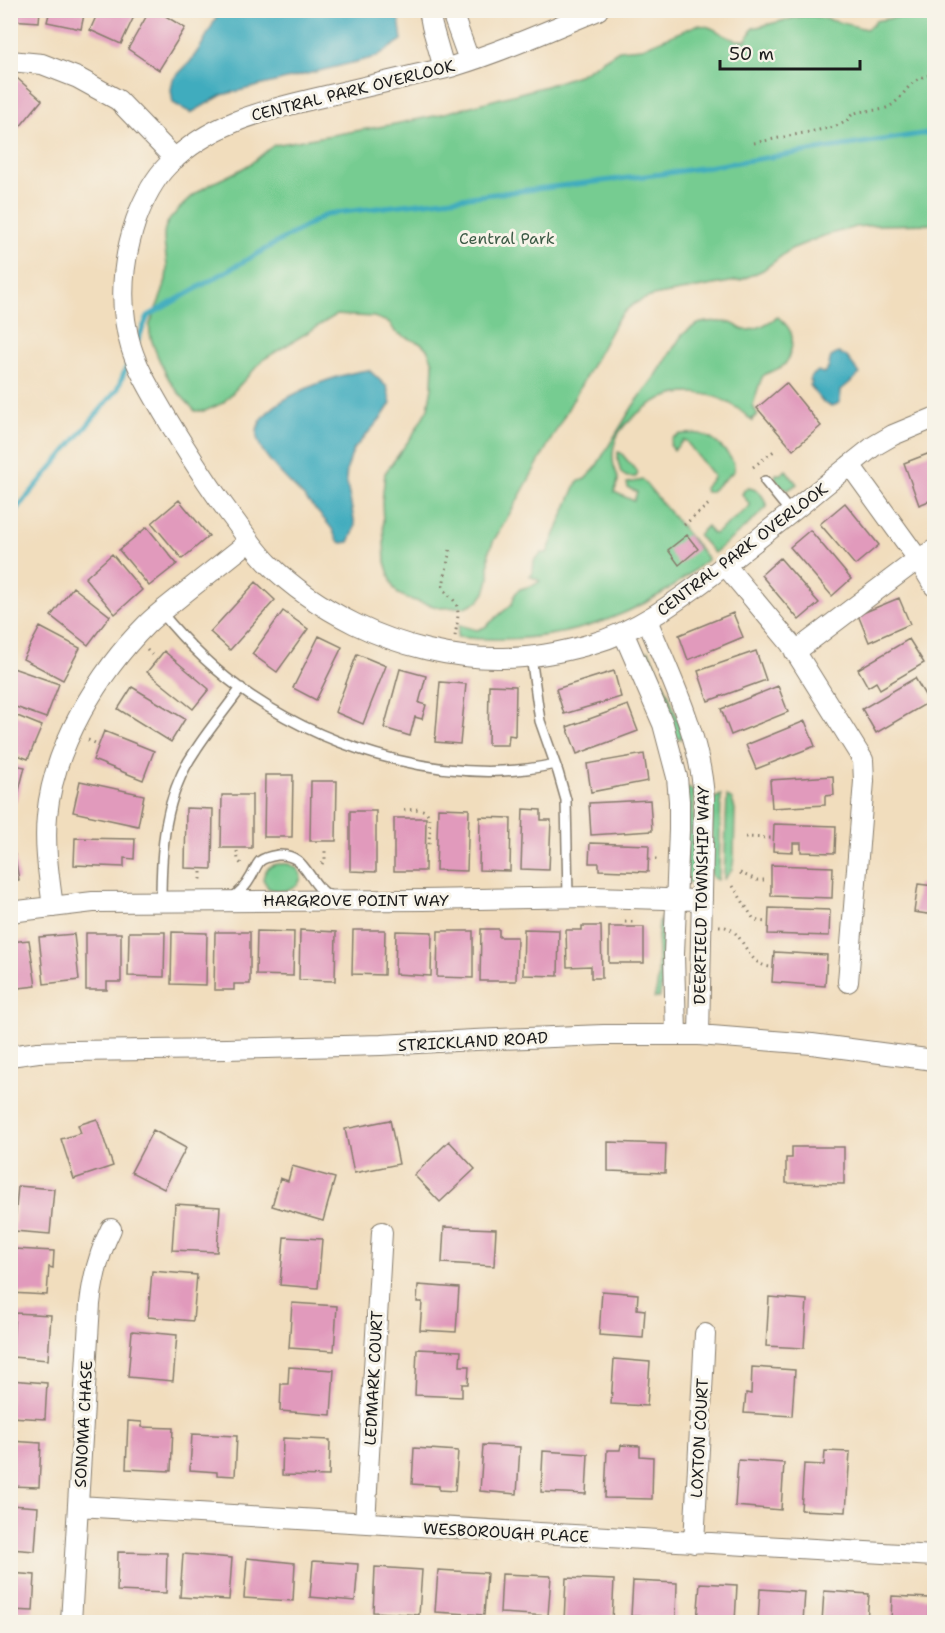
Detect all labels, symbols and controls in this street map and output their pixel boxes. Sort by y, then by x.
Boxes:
scale bar [720,33,860,71]
text: 50 m [729,42,774,66]
street label: CENTRAL PARK OVERLOOK [249,55,458,126]
park label: Central Park [459,228,555,249]
street label: CENTRAL PARK OVERLOOK [653,478,833,621]
street label: DEERFIELD TOWNSHIP WAY [689,785,714,1005]
street label: HARGROVE POINT WAY [263,890,449,911]
street label: STRICKLAND ROAD [397,1027,549,1056]
street label: LEDMARK COURT [359,1310,388,1446]
street label: SONOMA CHASE [70,1360,97,1488]
street label: LOXTON COURT [686,1377,713,1498]
street label: WESBOROUGH PLACE [422,1518,590,1547]

